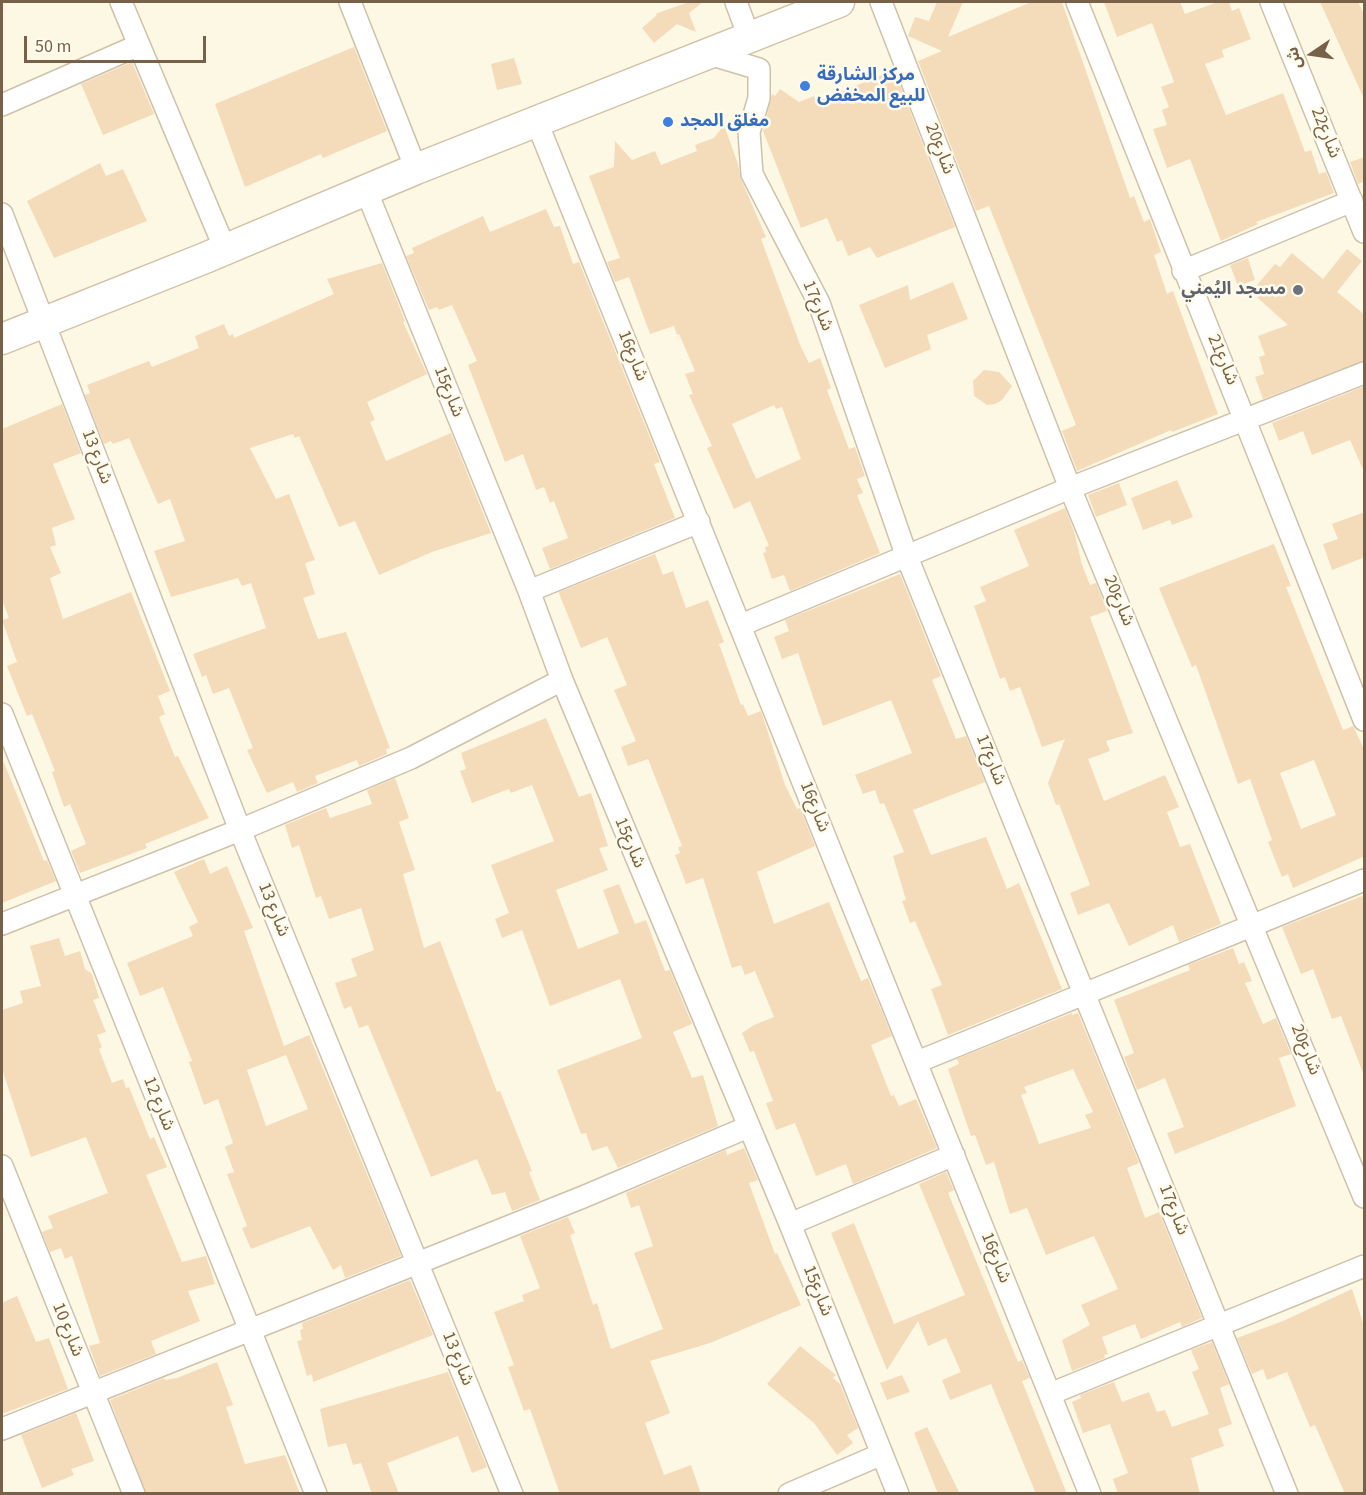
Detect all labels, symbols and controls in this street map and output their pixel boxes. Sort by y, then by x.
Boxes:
scale bar [27,24,208,62]
north arrow [1282,24,1342,84]
text: 50 m [35,34,71,59]
text: ش [1281,45,1308,71]
place label: مركز الشارقة للبيع المخفض [817,65,925,107]
marker: مركز الشارقة للبيع المخفض [798,79,812,93]
street label: شارع22 [1305,104,1345,162]
place label: مغلق المجد [680,111,769,133]
marker: مغلق المجد [661,115,675,129]
street label: شارع20 [919,120,959,178]
street label: شارع17 [797,277,837,335]
place label: مسجد اليُمني [1181,279,1286,301]
marker: مسجد اليُمني [1291,283,1305,297]
street label: شارع16 [612,327,652,385]
street label: شارع21 [1202,331,1242,389]
street label: شارع15 [428,363,468,421]
street label: شارع 13 [76,427,116,487]
street label: شارع20 [1098,572,1138,630]
street label: شارع17 [970,731,1010,789]
street label: شارع16 [794,778,834,836]
street label: شارع15 [609,814,649,872]
street label: شارع 13 [252,880,294,940]
street label: شارع20 [1285,1021,1325,1079]
street label: شارع 12 [137,1074,179,1134]
street label: شارع17 [1153,1181,1193,1239]
street label: شارع16 [975,1229,1015,1287]
street label: شارع15 [797,1262,837,1320]
street label: شارع 10 [46,1300,88,1360]
street label: شارع 13 [436,1329,478,1389]

